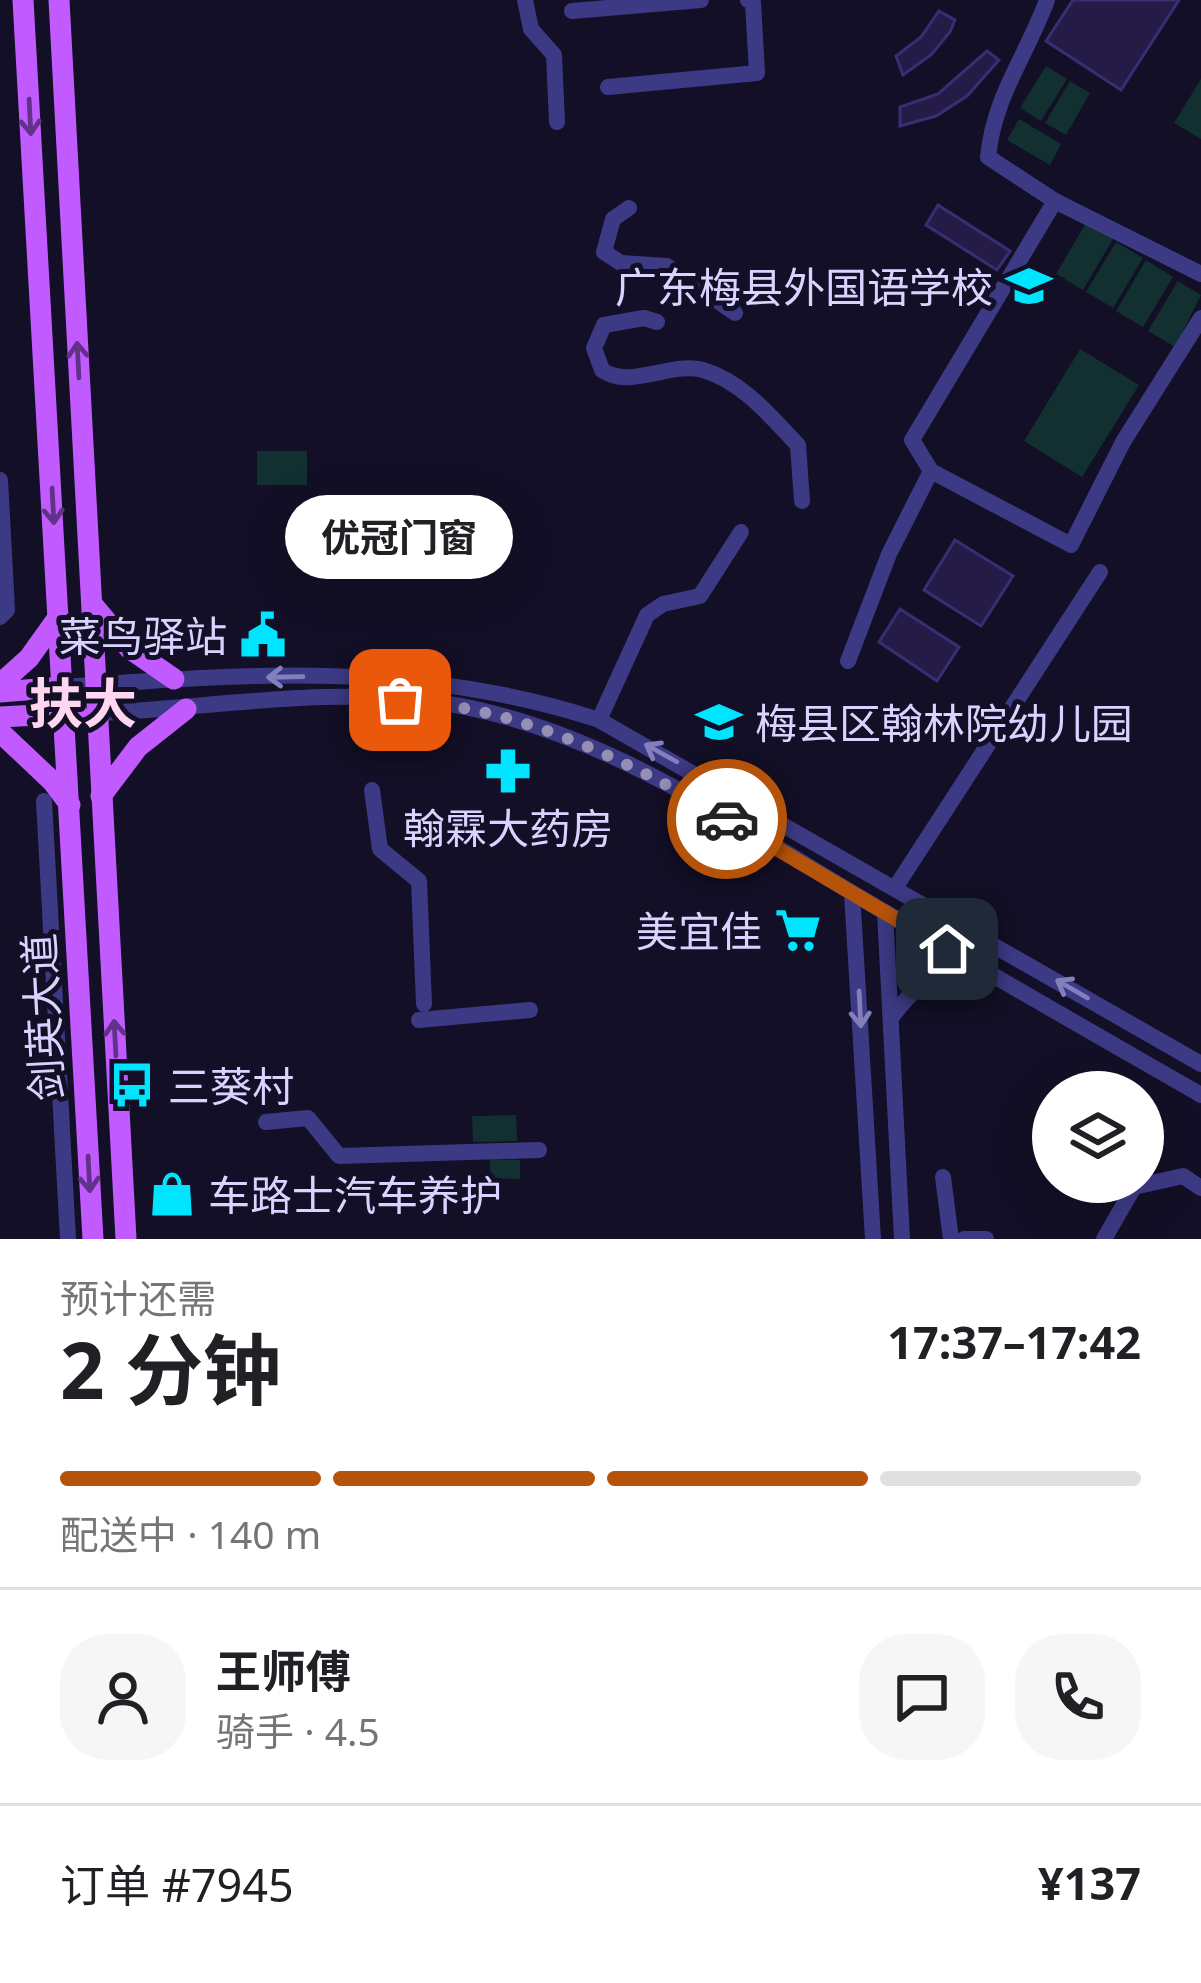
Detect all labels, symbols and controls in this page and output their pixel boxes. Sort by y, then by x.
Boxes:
one-way arrow [19,97,42,136]
place label: 广东梅县外国语学校 [615,258,993,315]
school or university icon: 广东梅县外国语学校 [1004,261,1054,311]
one-way arrow [67,341,90,380]
one-way arrow [42,486,65,525]
callout: 优冠门窗 [286,496,514,580]
text: 优冠门窗 [321,510,477,563]
place label: 菜鸟驿站 [59,607,227,664]
public building icon: 菜鸟驿站 [238,610,288,660]
pin [349,649,451,751]
district label: 扶大 [29,665,137,739]
one-way arrow [266,665,305,688]
icon: bag [367,667,433,733]
place label: 梅县区翰林院幼儿园 [755,694,1133,751]
school or university icon: 梅县区翰林院幼儿园 [694,697,744,747]
one-way arrow [644,741,679,764]
pharmacy icon: 翰霖大药房 [483,746,533,796]
courier [667,759,787,879]
icon: car [694,786,760,852]
place label: 翰霖大药房 [403,799,613,856]
pin [896,898,998,1000]
place label: 美宜佳 [636,902,762,959]
supermarket icon: 美宜佳 [773,905,823,955]
icon: home [914,916,980,982]
street label: 剑英大道 [9,932,75,1102]
one-way arrow [1055,977,1090,1001]
one-way arrow [849,989,872,1028]
one-way arrow [103,1019,126,1058]
place label: 三葵村 [168,1057,294,1114]
bus stop icon: 三葵村 [107,1060,157,1110]
map controls [1032,1071,1164,1203]
button: layers [1032,1071,1164,1203]
one-way arrow [78,1154,101,1193]
place label: 车路士汽车养护 [208,1166,502,1223]
shop icon: 车路士汽车养护 [147,1169,197,1219]
text: 预计还需 [60,1271,216,1324]
text: 17:37–17:42 [887,1311,1141,1372]
text: 2 分钟 [60,1316,281,1422]
text: 配送中 · 140 m [60,1507,321,1560]
button: person [60,1634,186,1760]
button: chat [859,1634,985,1760]
button: phone [1015,1634,1141,1760]
text: 王师傅 [216,1640,351,1701]
text: 骑手 · 4.5 [216,1704,380,1757]
text: ¥137 [1038,1852,1141,1913]
text: 订单 #7945 [60,1854,294,1915]

